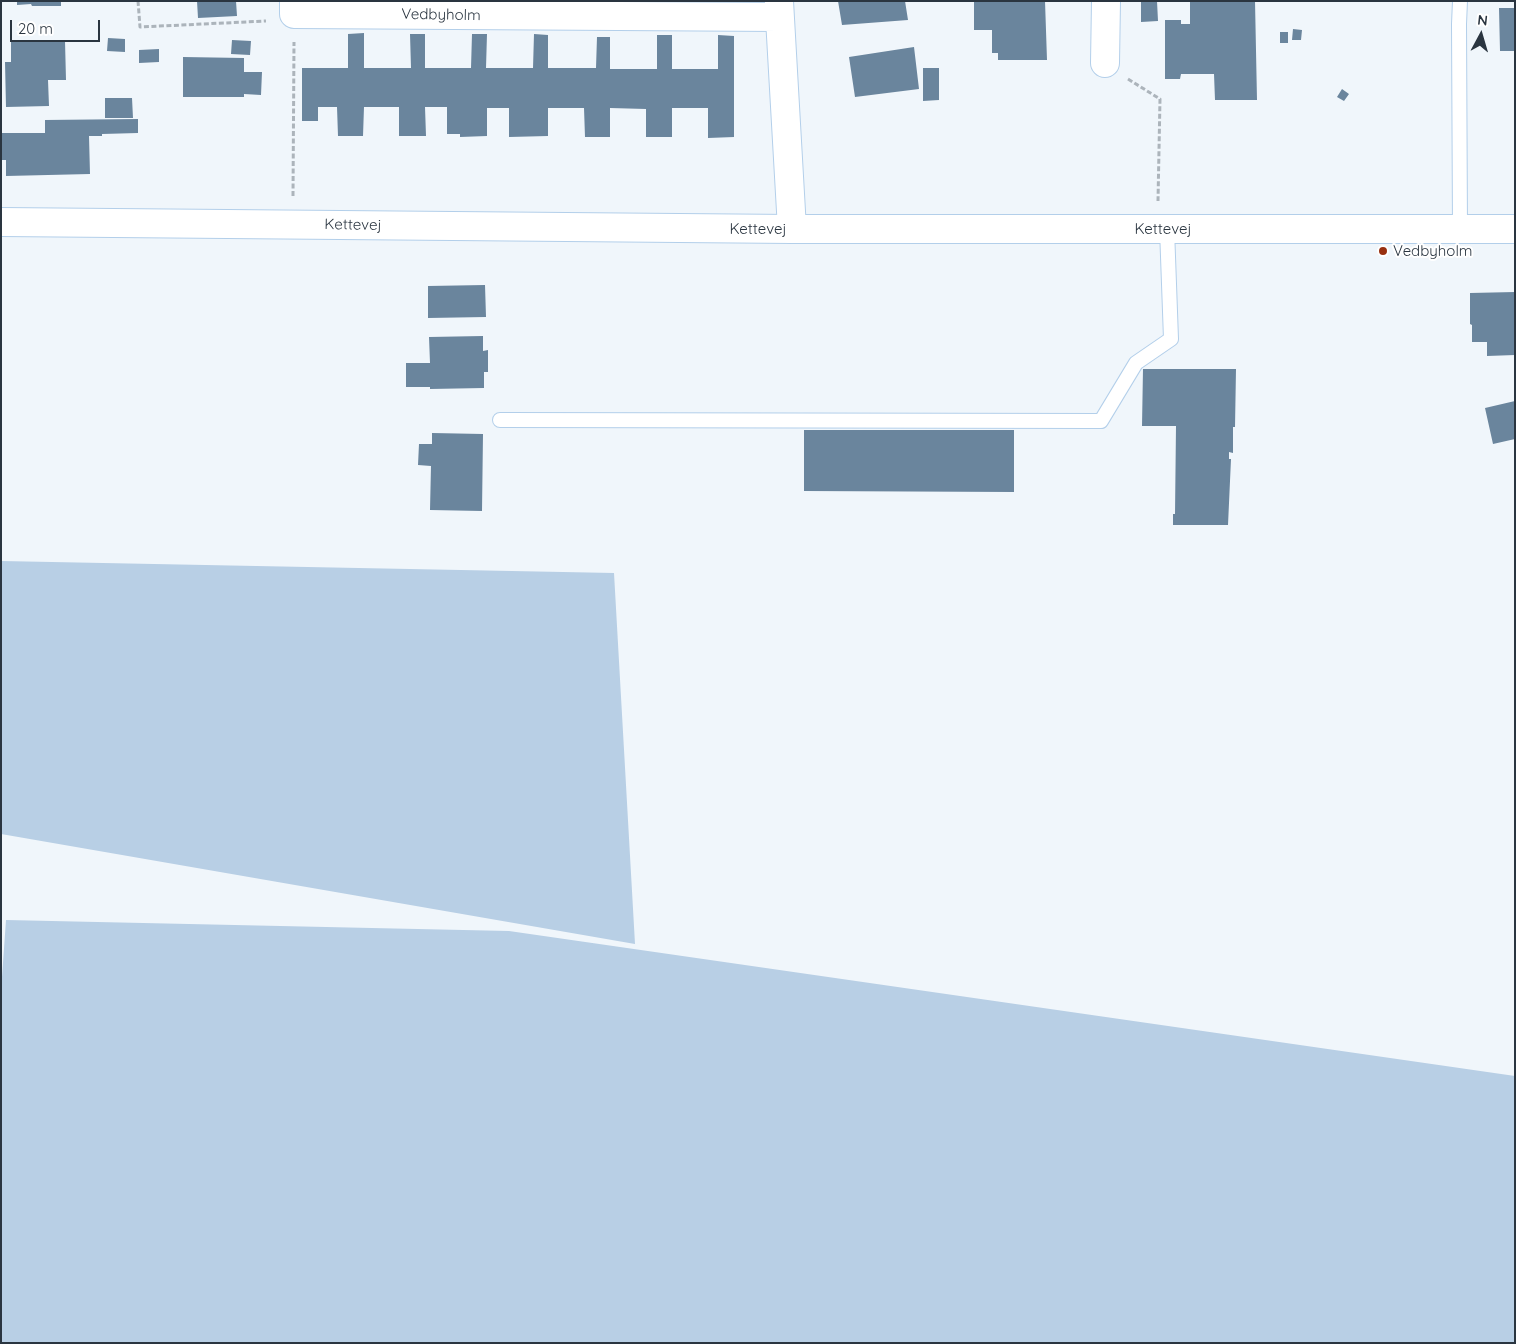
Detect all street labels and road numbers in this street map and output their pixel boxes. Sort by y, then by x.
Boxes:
street label: Vedbyholm [401,5,481,25]
street label: Kettevej [324,216,382,234]
street label: Kettevej [729,220,787,238]
street label: Kettevej [1134,220,1192,238]

